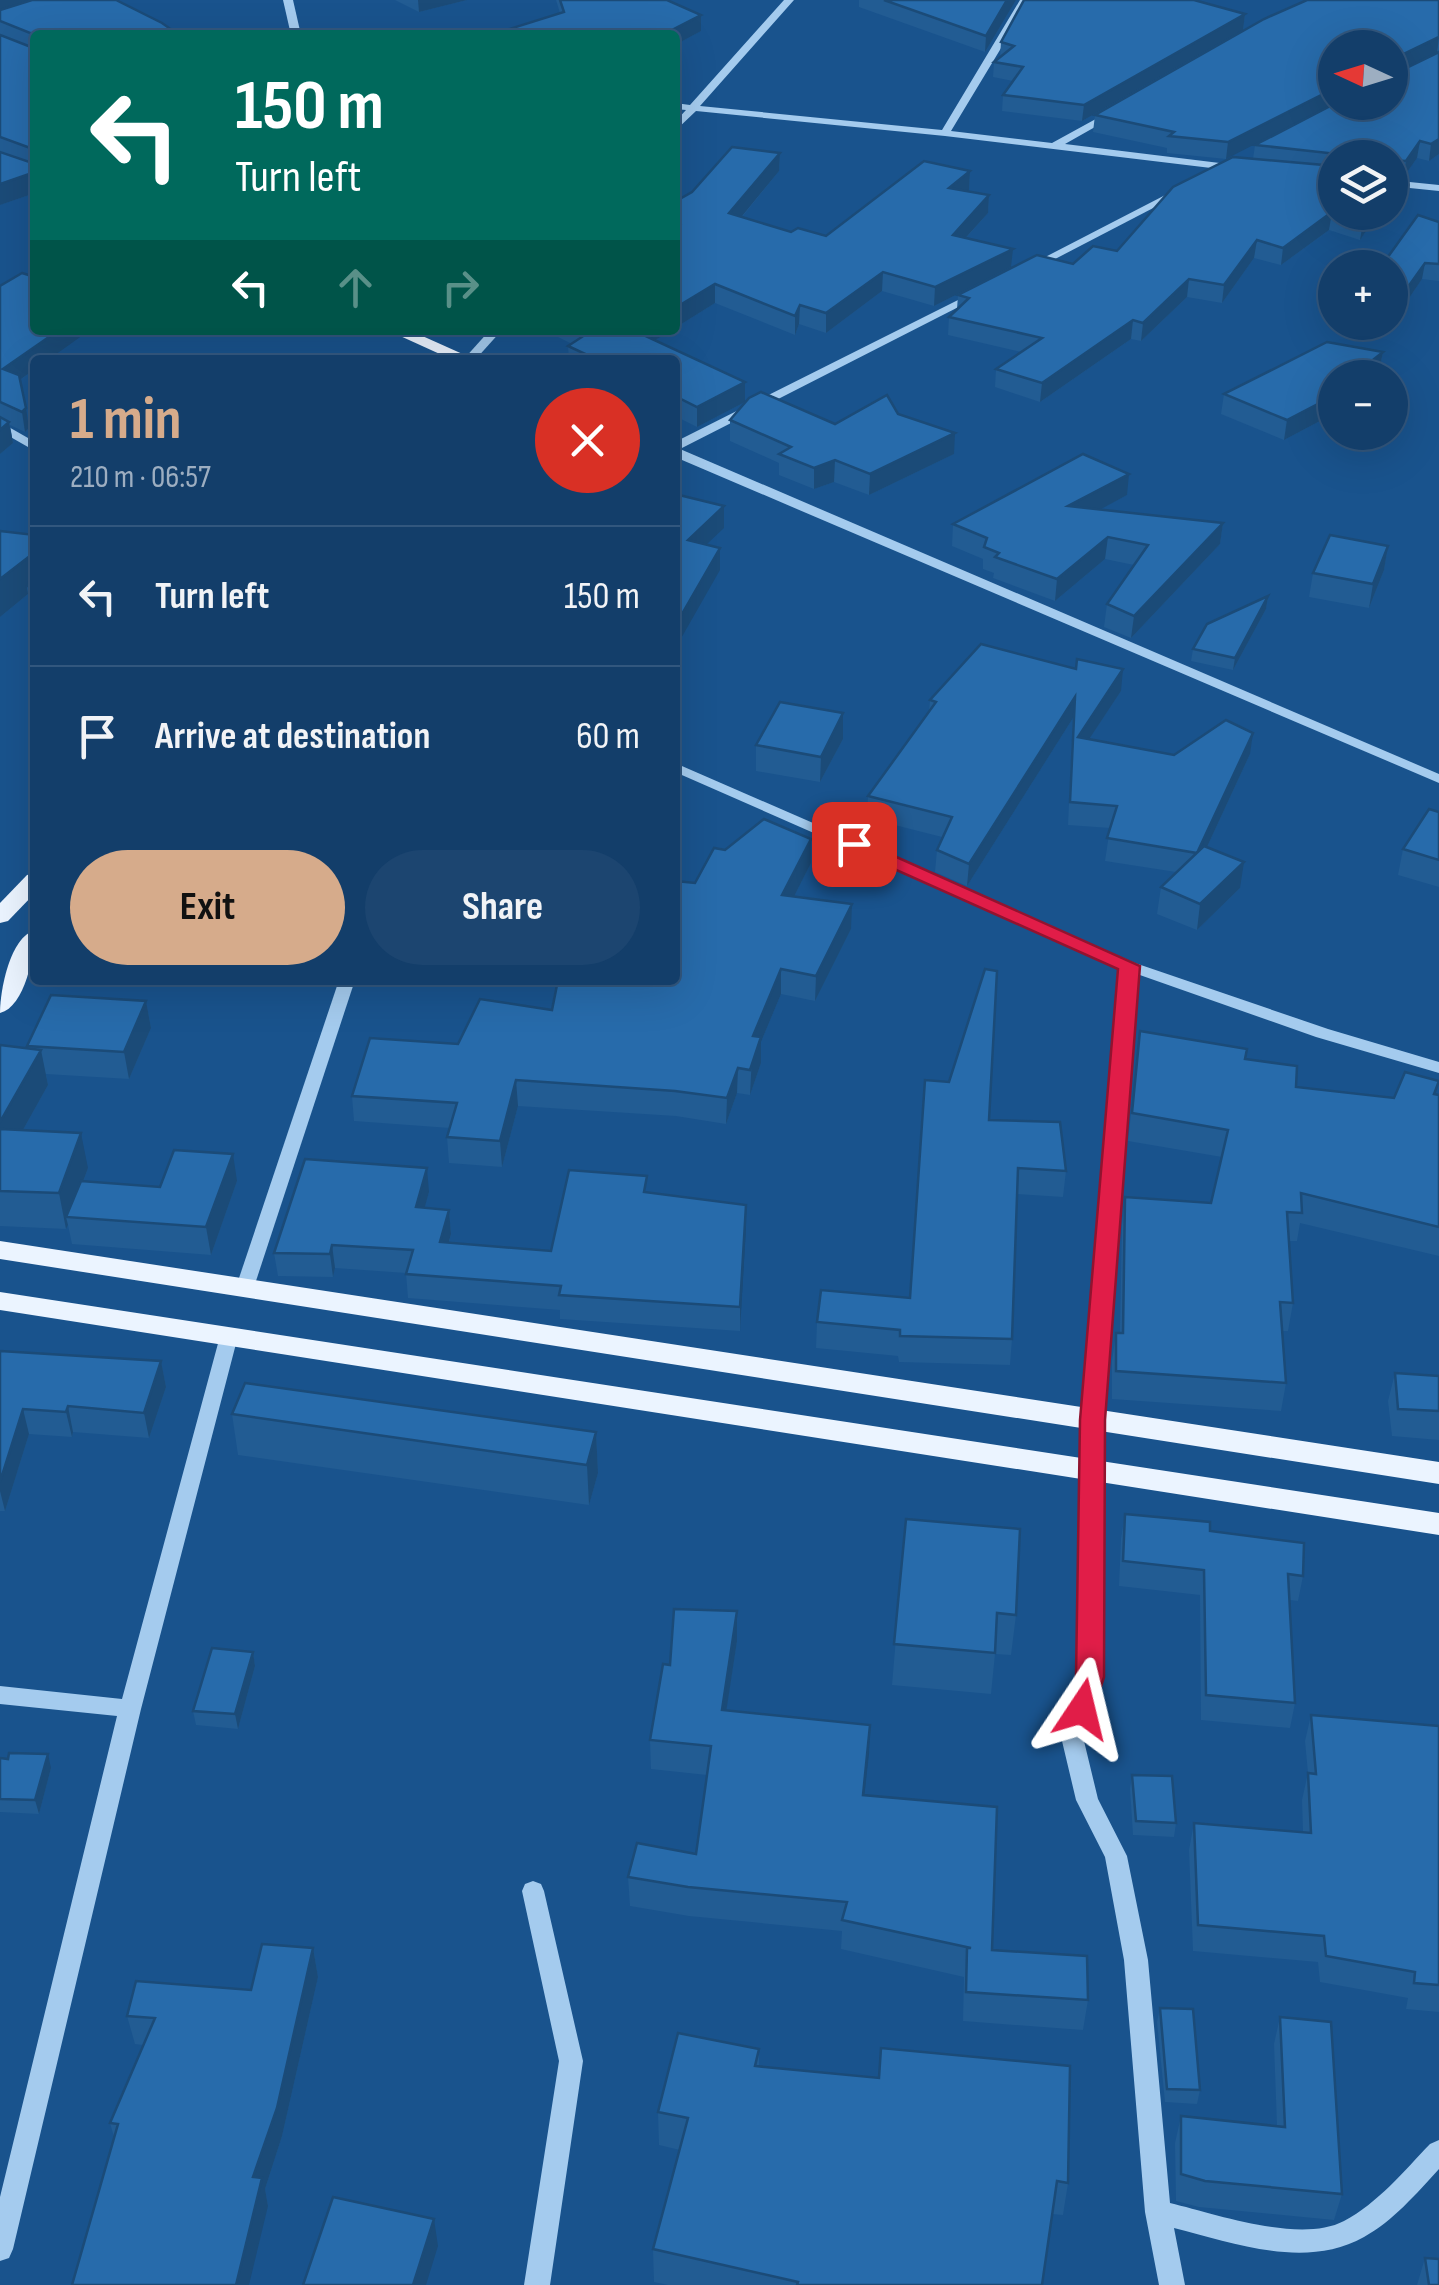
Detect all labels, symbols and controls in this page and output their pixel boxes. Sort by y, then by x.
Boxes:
north arrow [1318,30,1408,120]
map controls [1318,30,1408,450]
text: 150 m [235,65,384,149]
icon: left [70,70,200,200]
button: layers [1318,140,1408,230]
text: Turn left [235,150,361,205]
button: + [1318,250,1408,340]
icon: left [223,260,278,315]
icon: ahead [328,260,383,315]
icon: right [433,260,488,315]
button: − [1318,360,1408,450]
text: 1 min [70,384,182,456]
button: close [535,388,640,493]
text: 210 m · 06:57 [70,458,211,497]
icon: left [70,569,125,624]
text: Turn left [155,574,269,619]
text: 150 m [564,574,640,619]
icon: arrive [70,709,125,764]
text: Arrive at destination [155,714,430,759]
text: 60 m [576,714,640,759]
pin [812,802,897,887]
icon: arrive [827,817,882,872]
button: Exit [70,850,345,965]
button: Share [365,850,640,965]
position arrow [1030,1657,1134,1761]

